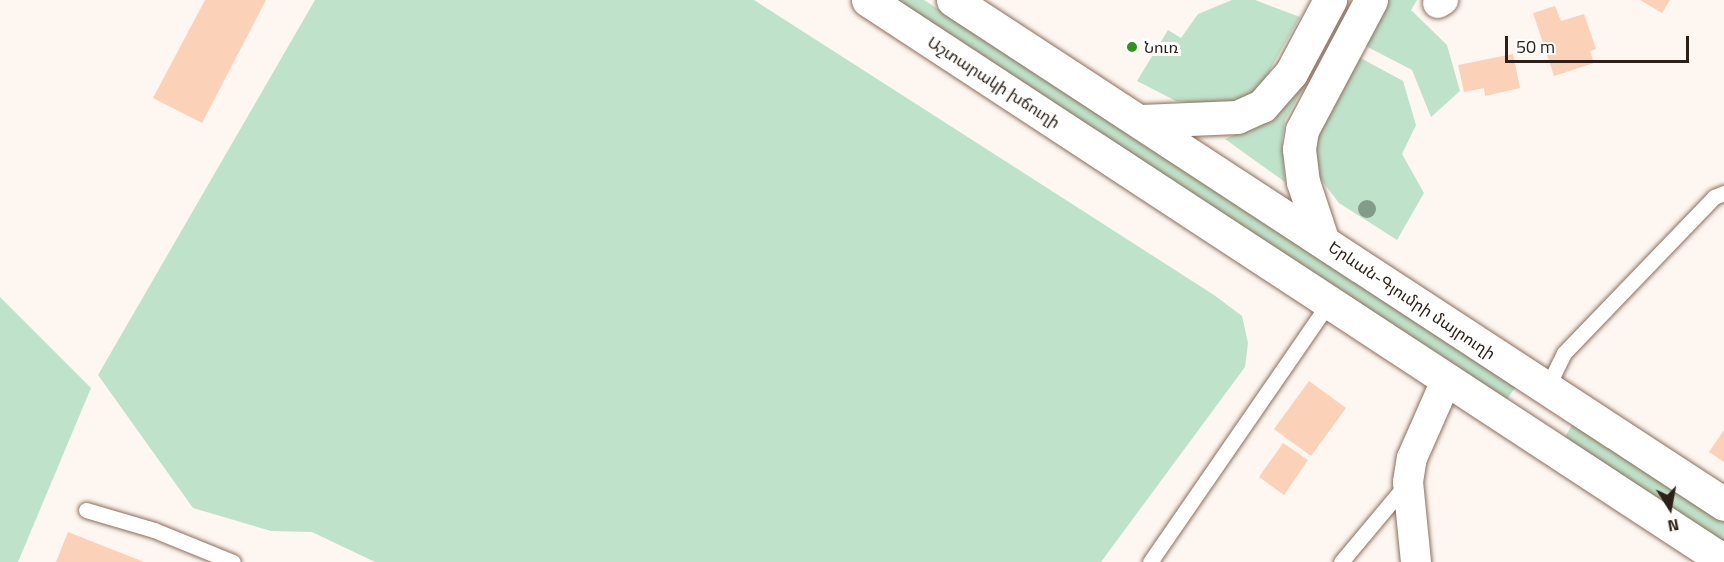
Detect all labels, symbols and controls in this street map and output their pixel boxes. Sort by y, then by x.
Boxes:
scale bar [1508,24,1692,62]
street label: Աշտարակի խճուղի [924,32,1064,132]
text: 50 m [1516,33,1555,60]
place label: Նուռ [1144,37,1178,57]
marker: Նուռ [1125,40,1139,54]
street label: Երևան-Գյումրի մայրուղի [1325,237,1499,363]
north arrow [1640,478,1700,538]
text: N [1666,513,1681,539]

